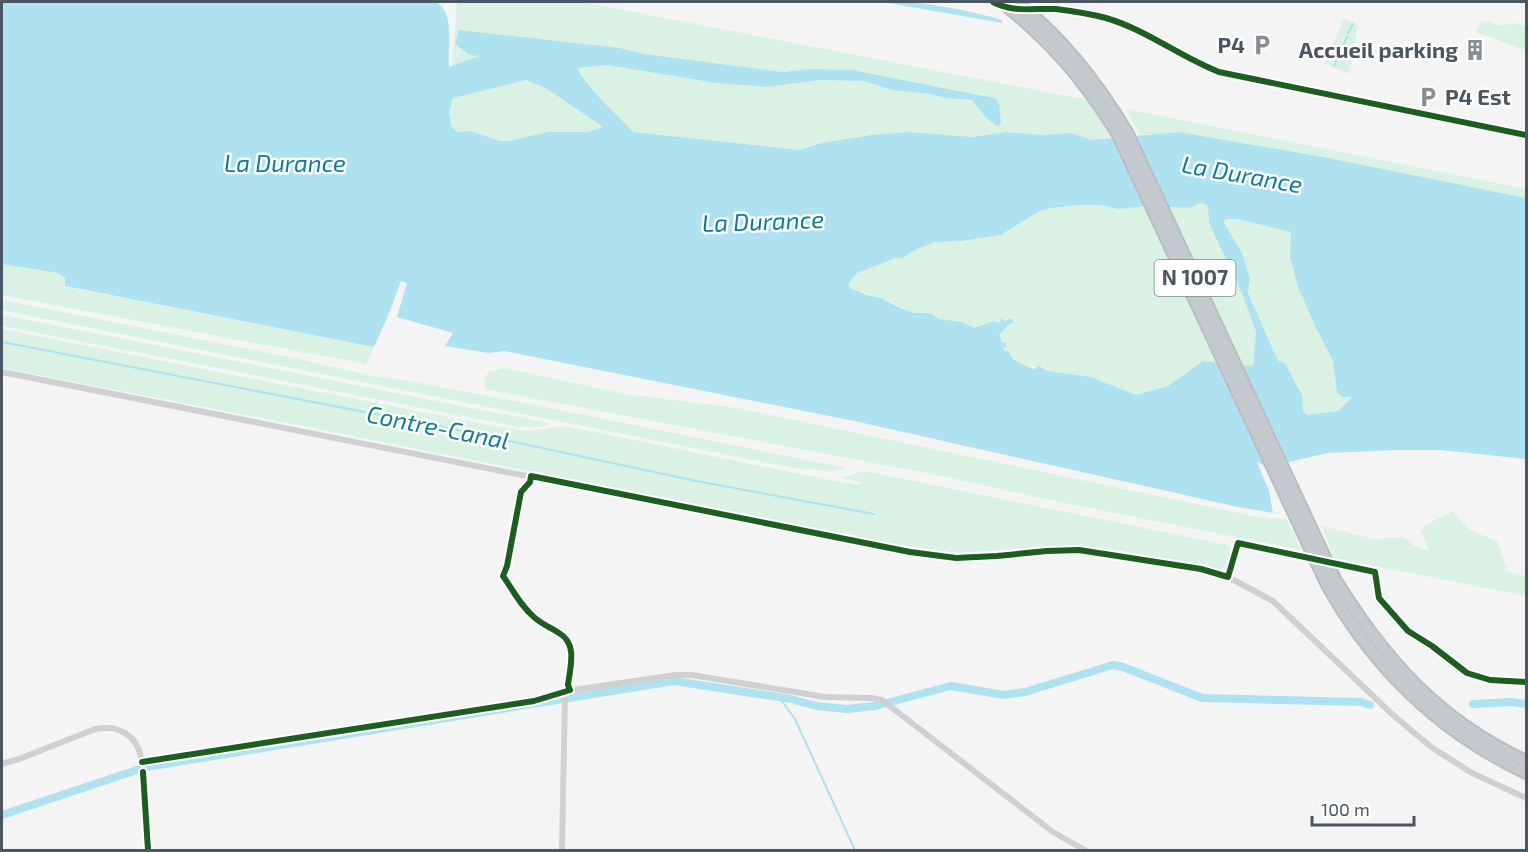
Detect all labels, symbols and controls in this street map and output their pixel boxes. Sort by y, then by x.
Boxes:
place label: P4 [1217,31,1245,57]
parking icon: P4 [1250,33,1274,57]
place label: Accueil parking [1299,36,1458,62]
building icon: Accueil parking [1463,38,1487,62]
place label: P4 Est [1445,83,1511,109]
parking icon: P4 Est [1416,85,1440,109]
water label: La Durance [224,148,346,177]
water label: La Durance [1180,149,1305,198]
water label: La Durance [701,204,825,237]
road number: N 1007 [1154,260,1236,296]
water label: Contre-Canal [364,398,512,455]
scale bar [1312,789,1414,827]
text: 100 m [1321,798,1370,820]

